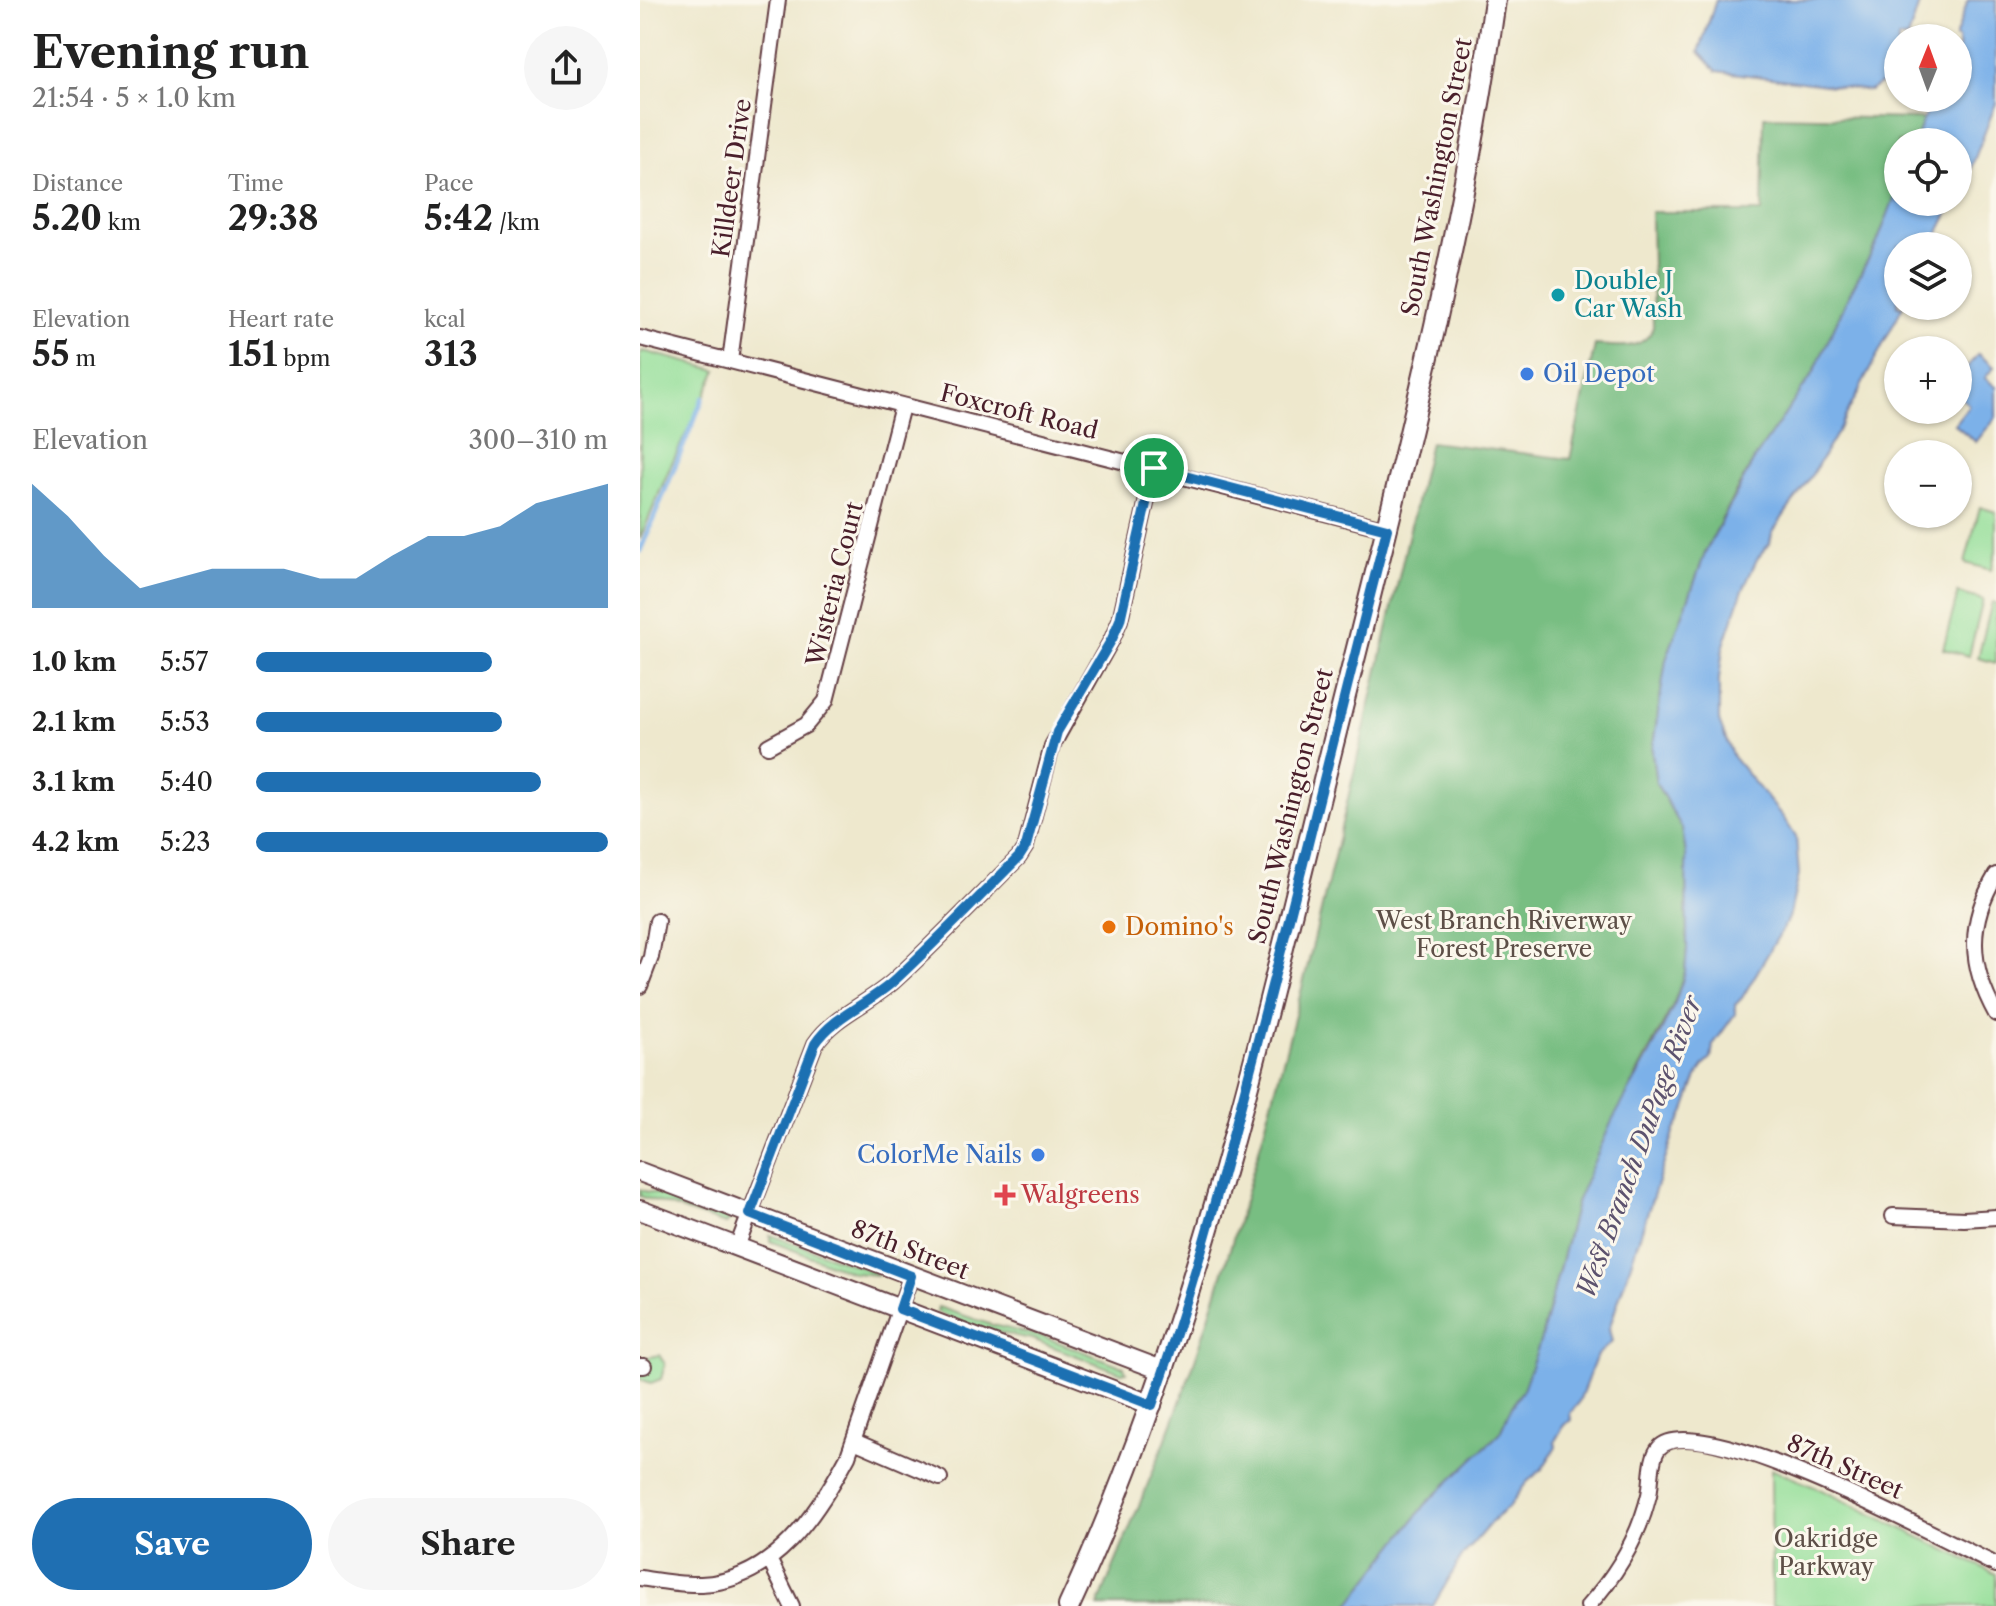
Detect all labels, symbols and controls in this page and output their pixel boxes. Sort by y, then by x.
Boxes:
north arrow [1884,24,1972,112]
map controls [1884,24,1972,528]
text: Evening run [32,25,309,79]
button: share [524,26,608,110]
street label: South Washington Street [1395,35,1478,318]
text: 21:54 · 5 × 1.0 km [32,82,236,114]
street label: Killdeer Drive [706,97,757,259]
button: locate [1884,128,1972,216]
text: Distance [32,170,123,197]
text: Time [228,170,284,197]
text: Pace [424,170,474,197]
text: 5.20 [32,197,102,239]
text: 29:38 [228,197,319,239]
text: 5:42 [424,197,493,239]
text: km [102,209,141,236]
text: /km [493,209,540,236]
button: layers [1884,232,1972,320]
place label: Double J Car Wash [1574,266,1683,323]
marker: Double J Car Wash [1549,286,1567,304]
text: Elevation [32,306,130,333]
text: Heart rate [228,306,334,333]
text: kcal [424,306,466,333]
text: 55 [32,333,70,375]
text: 151 [228,333,277,375]
text: 313 [424,333,478,375]
button: + [1884,336,1972,424]
text: m [70,345,96,372]
text: bpm [277,345,331,372]
place label: Oil Depot [1543,359,1655,388]
marker: Oil Depot [1518,365,1536,383]
street label: Foxcroft Road [937,378,1101,445]
text: Elevation [32,424,148,456]
text: 300–310 m [469,424,608,456]
pin [1120,434,1188,502]
button: − [1884,440,1972,528]
icon: arrive [1132,446,1176,490]
street label: Wisteria Court [800,498,869,670]
text: 1.0 km [32,646,117,678]
text: 5:57 [160,646,208,678]
street label: South Washington Street [1242,665,1339,947]
text: 2.1 km [32,706,116,738]
text: 5:53 [160,706,210,738]
text: 3.1 km [32,766,115,798]
text: 5:40 [160,766,213,798]
text: 4.2 km [32,826,120,858]
text: 5:23 [160,826,211,858]
park label: West Branch Riverway Forest Preserve [1375,906,1633,963]
place label: Domino's [1125,912,1234,941]
marker: Domino's [1100,918,1118,936]
water label: West Branch DuPage River [1569,990,1709,1303]
place label: ColorMe Nails [857,1140,1022,1169]
marker: ColorMe Nails [1029,1146,1047,1164]
place label: Walgreens [1020,1180,1140,1209]
marker: Walgreens [996,1186,1014,1204]
street label: 87th Street [847,1214,974,1285]
street label: 87th Street [1783,1428,1908,1505]
button: Save [32,1498,312,1590]
button: Share [328,1498,608,1590]
park label: Oakridge Parkway [1774,1524,1878,1581]

